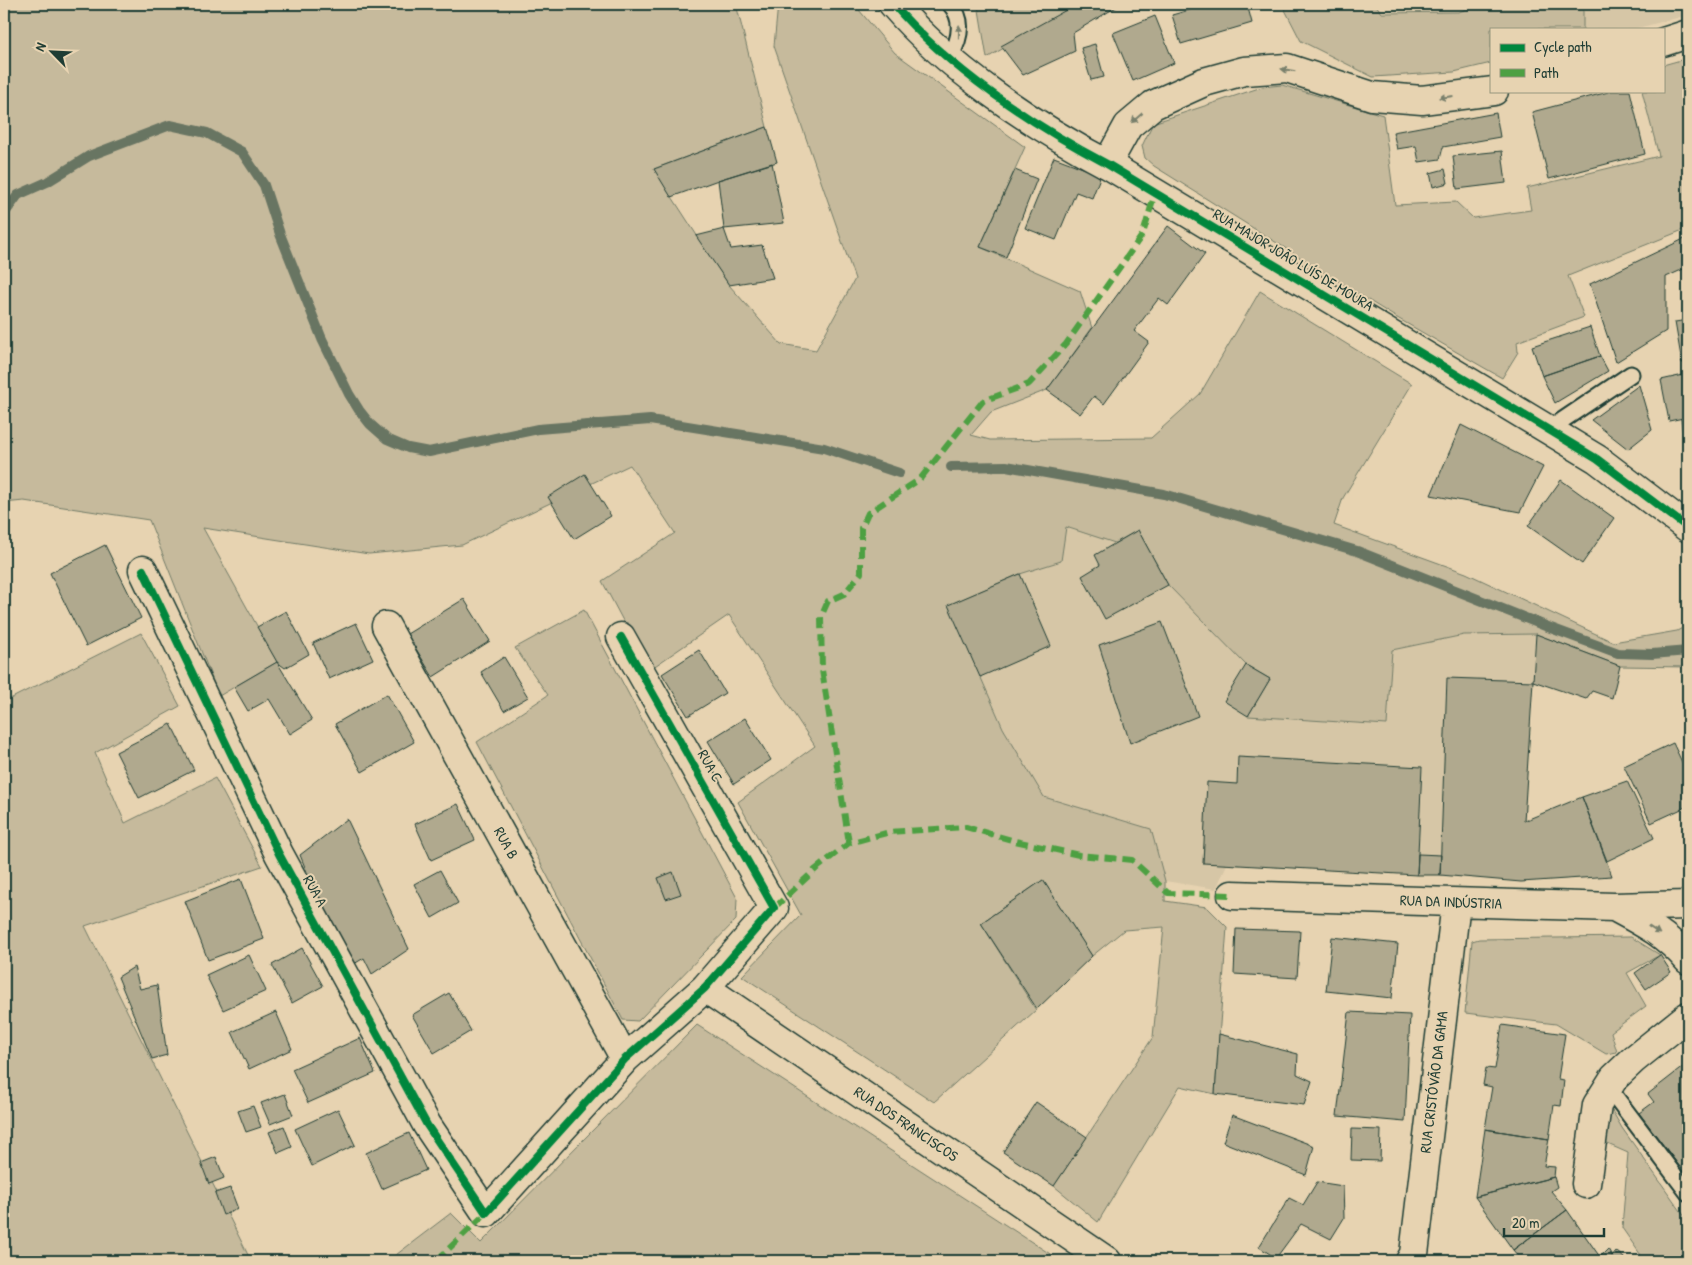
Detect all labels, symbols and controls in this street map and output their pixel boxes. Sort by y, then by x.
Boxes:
one-way arrow [955,23,963,39]
north arrow [28,28,78,78]
legend [1490,28,1664,92]
text: Cycle path [1534,36,1592,57]
text: N [29,39,50,54]
text: Path [1534,62,1559,83]
one-way arrow [1279,66,1295,74]
one-way arrow [1438,93,1454,101]
one-way arrow [1131,113,1144,124]
street label: RUA MAJOR JOÃO LUÍS DE MOURA [1209,203,1378,316]
street label: RUA C [693,746,728,786]
street label: RUA B [489,823,524,862]
street label: RUA A [298,871,333,911]
street label: RUA DA INDÚSTRIA [1400,889,1503,914]
one-way arrow [1648,925,1661,934]
street label: RUA CRISTÓVÃO DA GAMA [1414,1009,1453,1154]
street label: RUA DOS FRANCISCOS [850,1081,963,1166]
scale bar [1504,1205,1604,1237]
text: 20 m [1512,1212,1539,1233]

